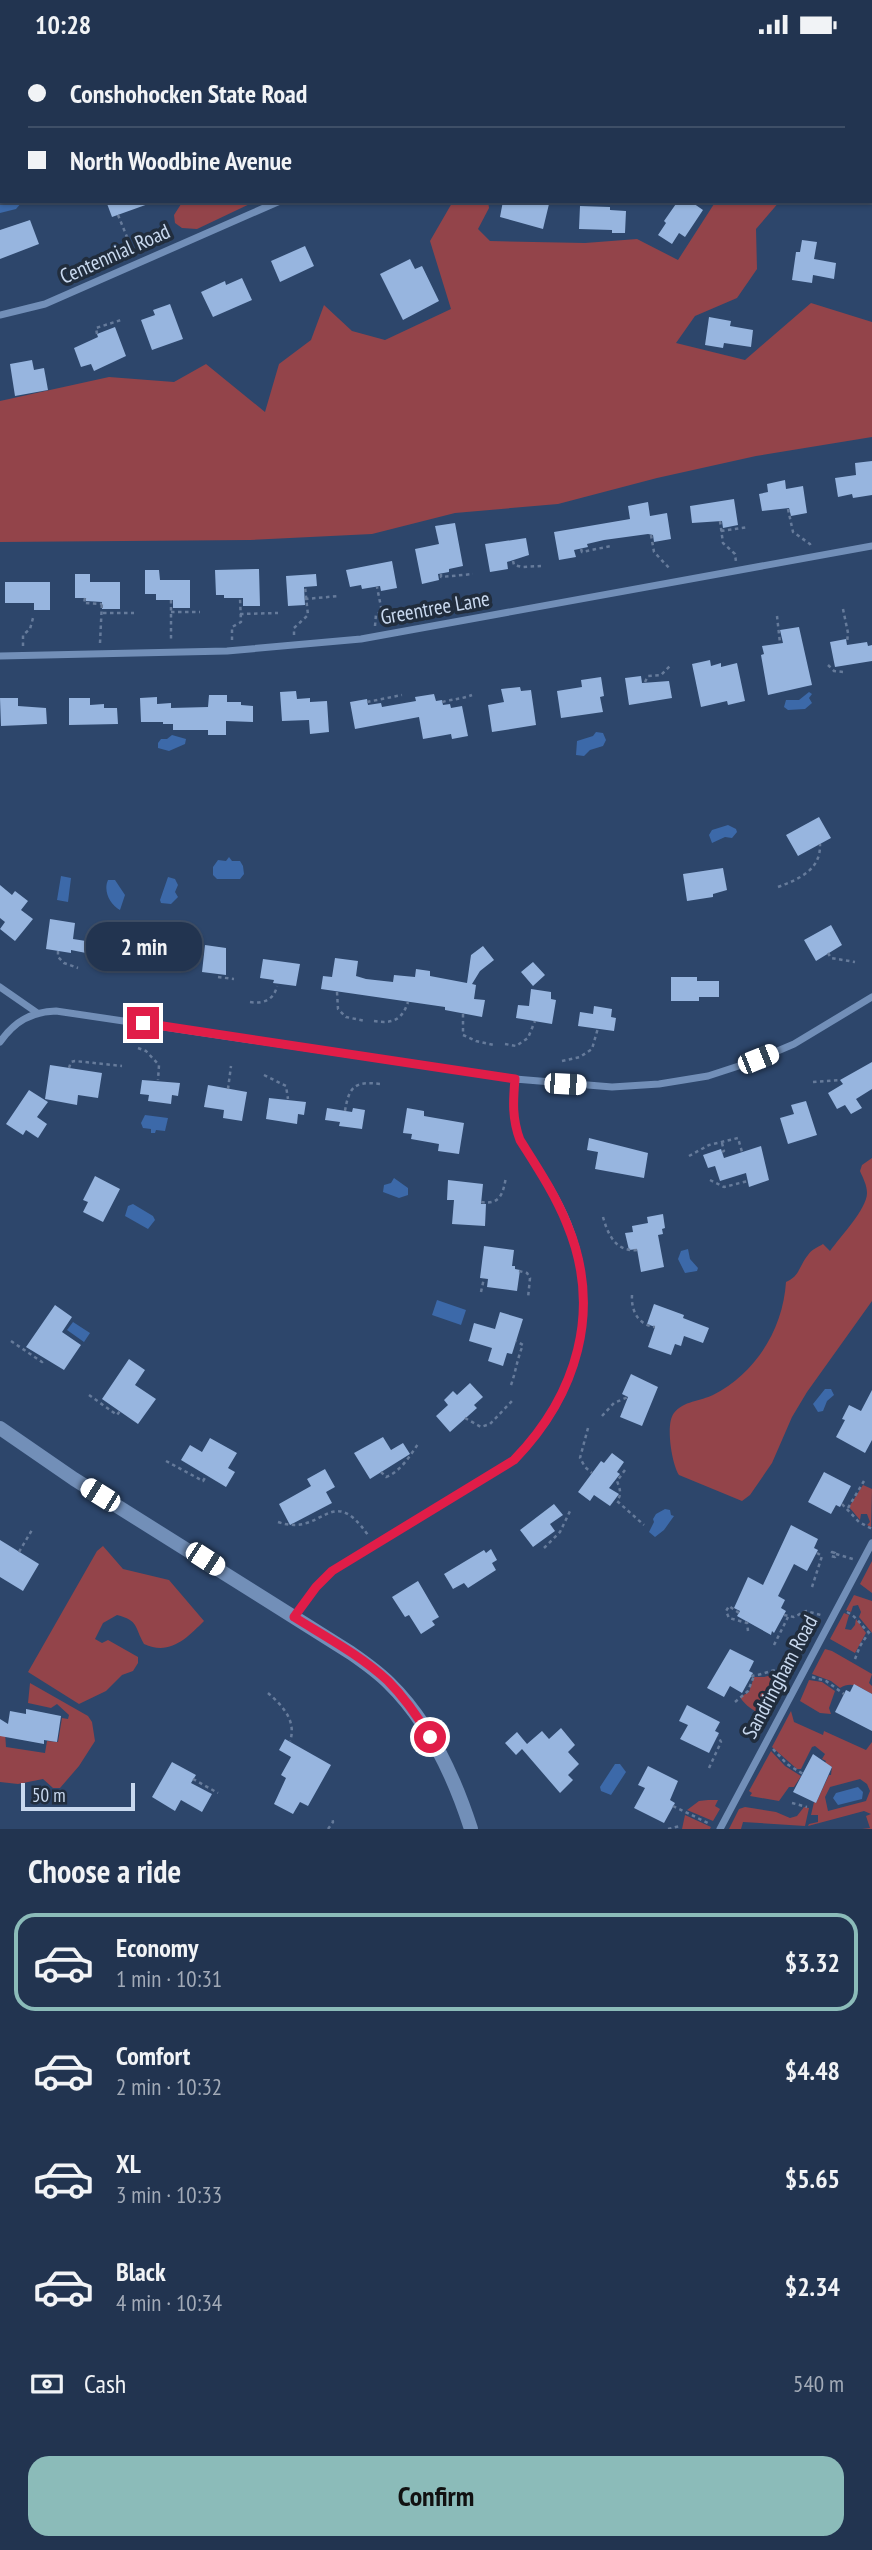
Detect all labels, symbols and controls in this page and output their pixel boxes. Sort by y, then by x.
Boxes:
text: 10:28 [35,8,91,41]
text: Conshohocken State Road [70,77,307,110]
text: North Woodbine Avenue [70,144,292,177]
street label: Centennial Road [56,217,174,290]
street label: Greentree Lane [378,585,492,630]
callout: 2 min [85,921,201,971]
text: 2 min [121,932,167,961]
route end [127,1007,159,1039]
car [735,1041,782,1077]
car [544,1072,587,1096]
car [77,1475,124,1515]
car [182,1539,229,1579]
street label: Sandringham Road [736,1610,823,1743]
route start [414,1721,446,1753]
scale bar [21,1780,135,1812]
text: 50 m [32,1783,66,1807]
text: Choose a ride [28,1850,181,1892]
icon: car [32,1931,95,1994]
text: Economy [116,1931,198,1964]
text: $3.32 [785,1946,840,1979]
text: 1 min · 10:31 [116,1964,222,1993]
icon: car [32,2039,95,2102]
text: Comfort [116,2039,190,2072]
text: $4.48 [785,2054,840,2087]
text: 2 min · 10:32 [116,2072,222,2101]
icon: car [32,2147,95,2210]
text: XL [116,2147,141,2180]
text: $5.65 [785,2162,840,2195]
text: 3 min · 10:33 [116,2180,222,2209]
icon: car [32,2255,95,2318]
text: Black [116,2255,166,2288]
text: $2.34 [785,2270,840,2303]
text: 4 min · 10:34 [116,2288,222,2317]
icon: cash [28,2365,66,2403]
text: Cash [84,2367,126,2400]
text: 540 m [793,2369,844,2398]
button: Confirm [28,2456,844,2536]

